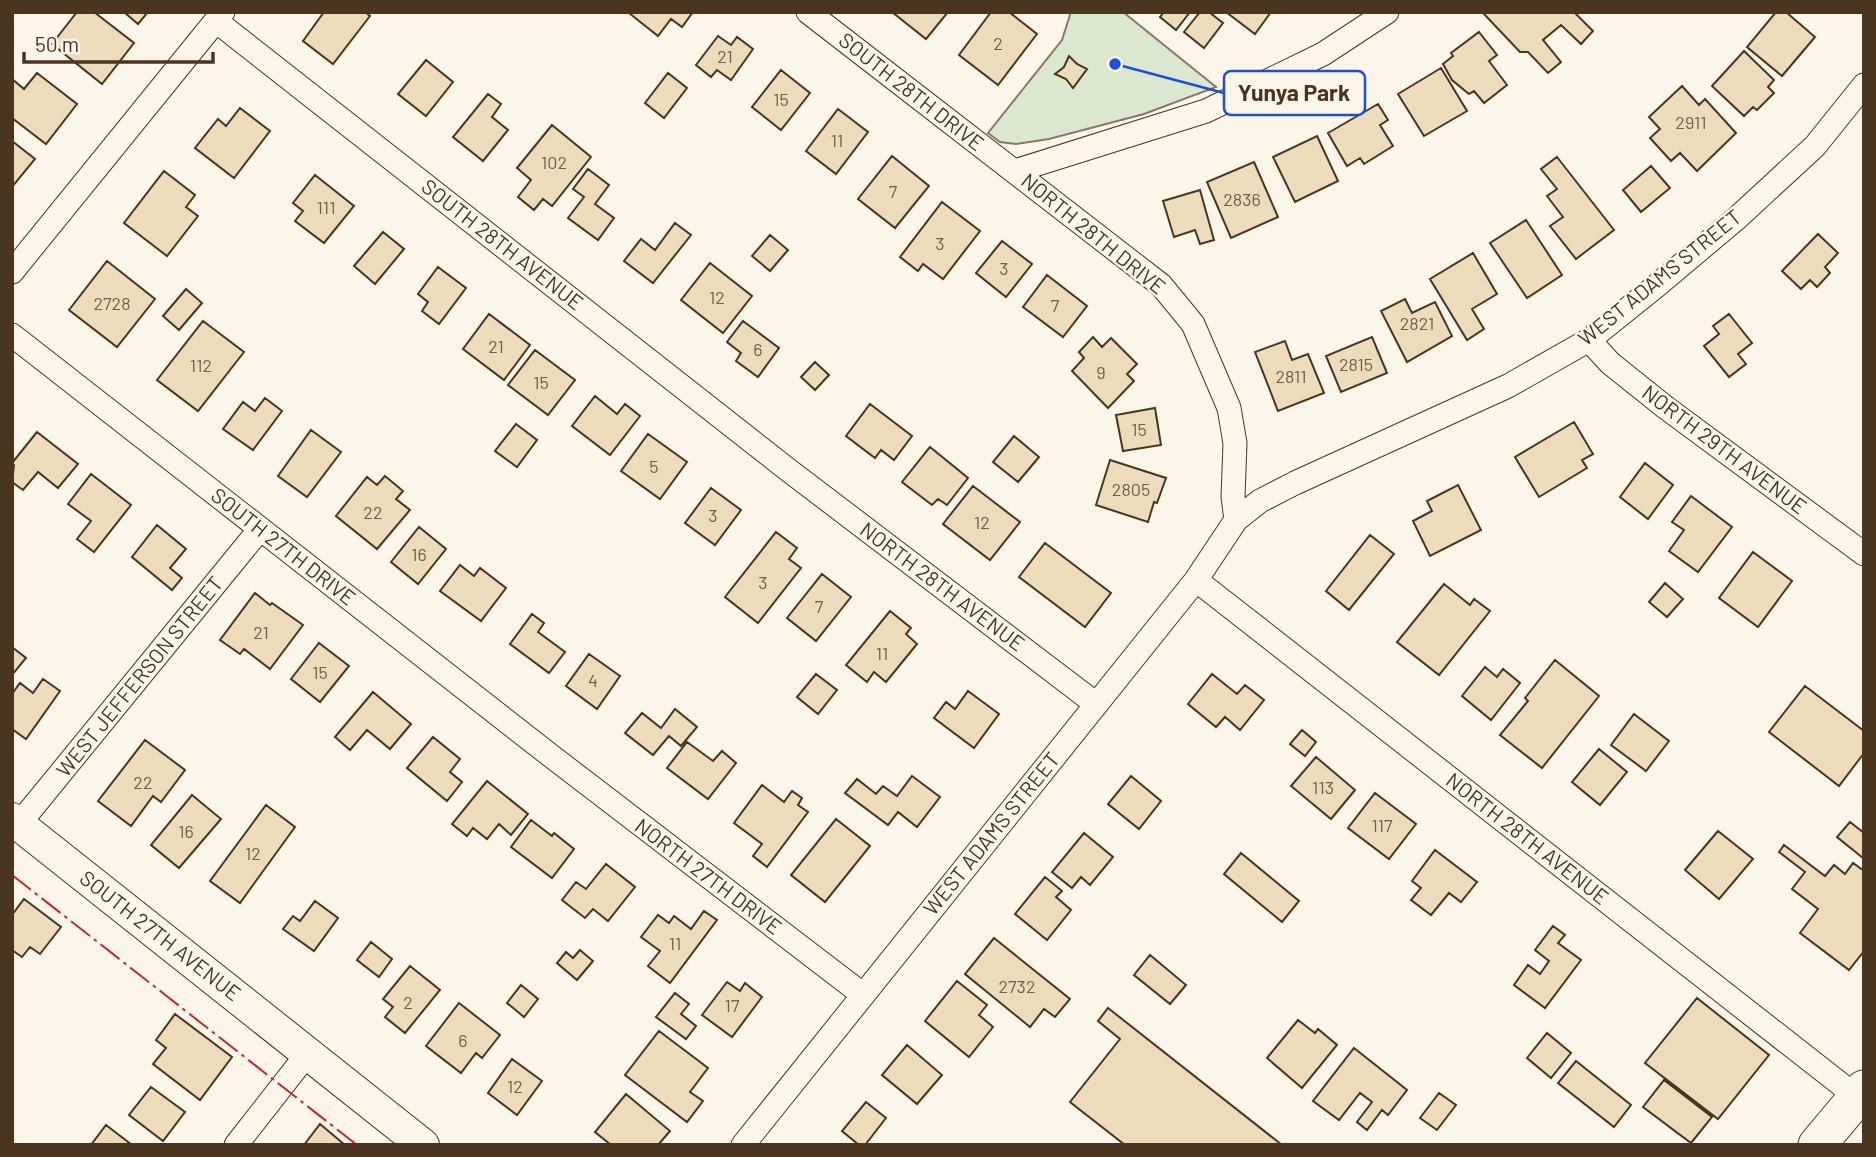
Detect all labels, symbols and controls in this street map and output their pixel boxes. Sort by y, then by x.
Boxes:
scale bar [24,21,214,65]
street label: SOUTH 28TH DRIVE [835,26,989,155]
text: 50 m [35,31,79,56]
house number: 2 [993,32,1003,54]
house number: 21 [717,45,733,67]
callout: Yunya Park [1224,71,1365,115]
text: Yunya Park [1238,78,1350,106]
house number: 15 [773,88,789,110]
house number: 2911 [1675,111,1707,133]
house number: 11 [831,129,843,151]
house number: 102 [541,151,567,173]
street label: NORTH 28TH DRIVE [1017,167,1171,299]
street label: SOUTH 28TH AVENUE [417,173,589,315]
house number: 7 [889,180,898,202]
house number: 2836 [1223,188,1261,210]
house number: 111 [316,196,336,218]
street label: WEST ADAMS STREET [1573,203,1746,350]
house number: 3 [935,232,945,254]
house number: 3 [999,257,1009,279]
house number: 12 [709,286,725,308]
house number: 2728 [93,292,131,314]
house number: 7 [1051,294,1060,316]
house number: 2821 [1400,312,1434,334]
house number: 21 [488,335,504,357]
house number: 6 [753,338,763,360]
house number: 2815 [1339,353,1373,375]
house number: 112 [190,354,212,376]
house number: 9 [1096,361,1106,383]
house number: 2811 [1275,365,1307,387]
house number: 15 [533,371,549,393]
street label: NORTH 29TH AVENUE [1638,379,1812,519]
house number: 15 [1131,418,1147,440]
house number: 5 [649,455,659,477]
house number: 2805 [1112,478,1150,500]
street label: SOUTH 27TH DRIVE [207,482,361,610]
house number: 22 [363,501,383,523]
house number: 3 [708,504,718,526]
house number: 12 [974,511,990,533]
street label: NORTH 28TH AVENUE [856,516,1030,656]
house number: 16 [411,543,427,565]
street label: WEST JEFFERSON STREET [50,571,227,781]
house number: 3 [758,571,768,593]
house number: 7 [815,595,824,617]
house number: 21 [253,621,269,643]
house number: 11 [876,642,888,664]
house number: 15 [312,661,328,683]
house number: 4 [588,669,598,691]
street label: WEST ADAMS STREET [917,747,1064,920]
street label: NORTH 28TH AVENUE [1442,767,1614,909]
house number: 22 [133,771,153,793]
house number: 113 [1312,776,1334,798]
street label: NORTH 27TH DRIVE [631,813,787,939]
house number: 117 [1371,814,1393,836]
house number: 16 [178,820,194,842]
house number: 12 [245,842,261,864]
street label: SOUTH 27TH AVENUE [76,864,246,1005]
house number: 11 [669,932,681,954]
house number: 2732 [998,975,1036,997]
house number: 2 [403,991,413,1013]
house number: 17 [725,994,740,1016]
house number: 6 [458,1029,468,1051]
house number: 12 [507,1075,523,1097]

